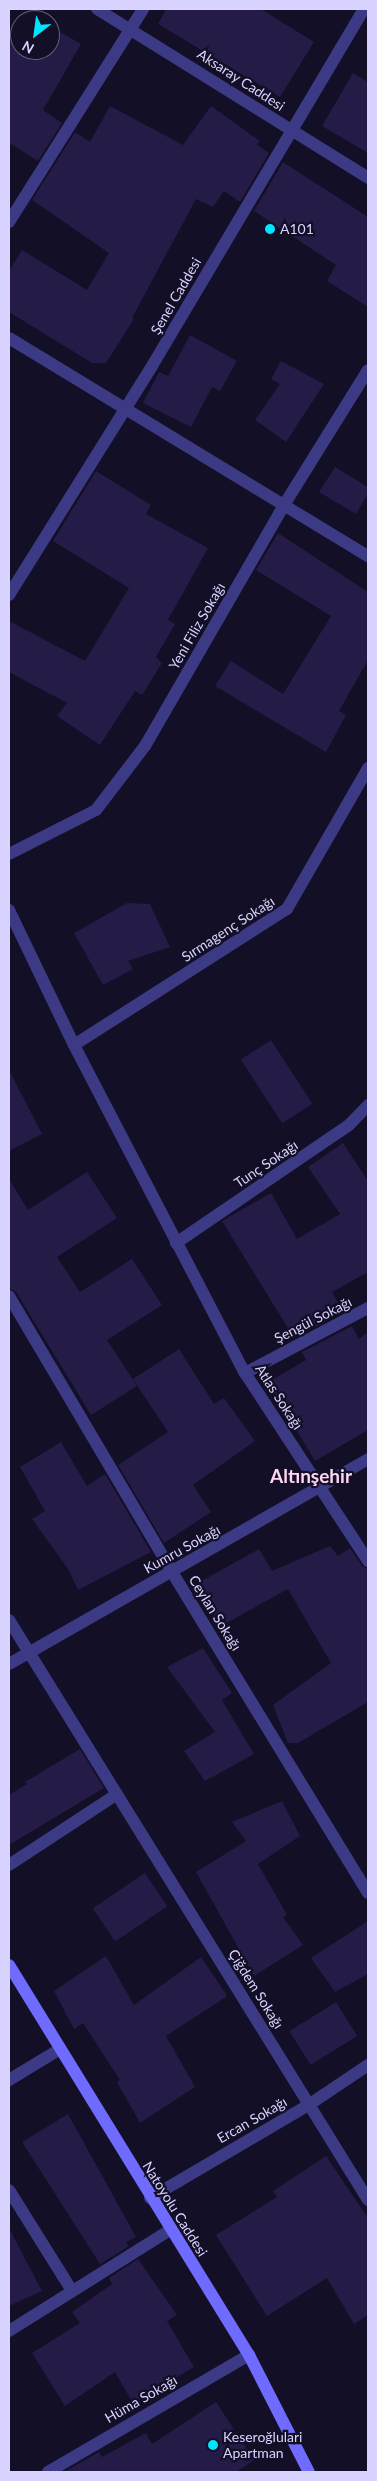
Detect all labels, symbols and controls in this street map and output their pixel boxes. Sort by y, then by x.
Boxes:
north arrow [10,10,60,60]
text: N [19,38,37,58]
street label: Aksaray Caddesi [194,45,288,115]
place label: A101 [280,221,314,237]
marker: A101 [264,223,276,235]
street label: Şenel Caddesi [147,255,205,337]
street label: Yeni Filiz Sokağı [165,580,229,672]
street label: Sırmagenç Sokağı [178,893,278,965]
street label: Tunç Sokağı [231,1137,301,1191]
street label: Şengül Sokağı [271,1293,355,1347]
street label: Atlas Sokağı [252,1361,306,1433]
district label: Altınşehir [270,1465,352,1487]
street label: Kumru Sokağı [141,1521,223,1577]
street label: Ceylan Sokağı [185,1572,245,1654]
street label: Çiğdem Sokağı [225,1946,287,2032]
street label: Ercan Sokağı [214,2093,290,2147]
street label: Natoyolu Caddesi [139,2159,211,2259]
street label: Hüma Sokağı [102,2372,180,2426]
place label: Keseroğlulari Apartman [223,2429,302,2462]
marker: Keseroğlulari Apartman [207,2439,219,2451]

